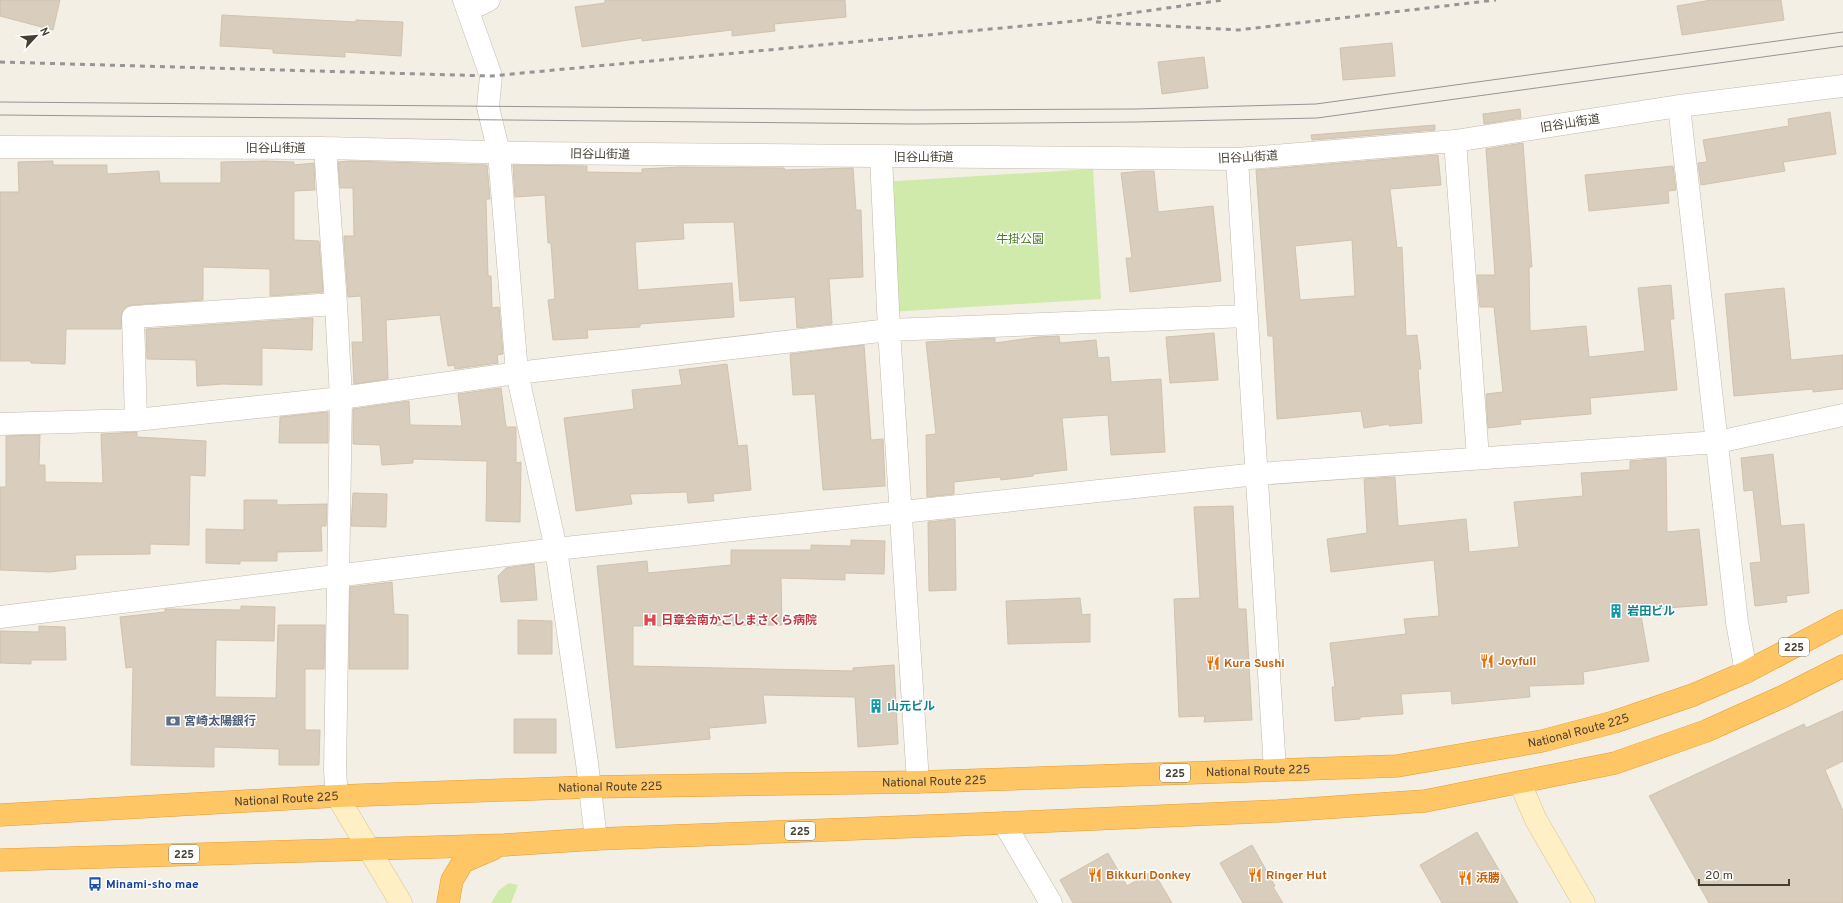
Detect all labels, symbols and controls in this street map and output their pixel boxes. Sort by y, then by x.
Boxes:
north arrow [16,16,56,56]
text: N [36,25,52,39]
street label: 旧谷山街道 [1539,111,1601,137]
street label: 旧谷山街道 [246,141,306,157]
street label: 旧谷山街道 [570,146,630,164]
street label: 旧谷山街道 [1218,148,1278,168]
street label: 旧谷山街道 [894,150,954,166]
park label: 牛掛公園 [996,232,1044,248]
building icon: 岩田ビル [1608,603,1624,619]
place label: 岩田ビル [1627,604,1675,620]
hospital icon: 日章会南かごしまさくら病院 [642,612,658,628]
place label: 日章会南かごしまさくら病院 [661,613,817,629]
road number: 225 [1779,638,1809,656]
restaurant icon: Joyfull [1479,653,1495,669]
place label: Joyfull [1498,654,1536,670]
restaurant icon: Kura Sushi [1205,655,1221,671]
place label: Kura Sushi [1224,656,1285,672]
building icon: 山元ビル [868,698,884,714]
place label: 山元ビル [887,699,935,715]
street label: National Route 225 [1527,710,1632,752]
bank icon: 宮崎太陽銀行 [165,713,181,729]
place label: 宮崎太陽銀行 [184,714,256,730]
street label: National Route 225 [1206,762,1311,781]
road number: 225 [1160,764,1190,782]
street label: National Route 225 [882,773,987,792]
street label: National Route 225 [558,779,663,797]
street label: National Route 225 [234,789,339,811]
road number: 225 [785,822,815,840]
road number: 225 [169,845,199,863]
scale bar [1699,861,1789,887]
restaurant icon: Bikkuri Donkey [1087,867,1103,883]
restaurant icon: Ringer Hut [1247,867,1263,883]
place label: Bikkuri Donkey [1106,868,1191,884]
place label: Ringer Hut [1266,868,1327,884]
text: 20 m [1705,868,1733,884]
restaurant icon: 浜勝 [1457,870,1473,886]
place label: 浜勝 [1476,871,1500,887]
bus stop icon: Minami-sho mae [87,876,103,892]
place label: Minami-sho mae [106,877,199,893]

